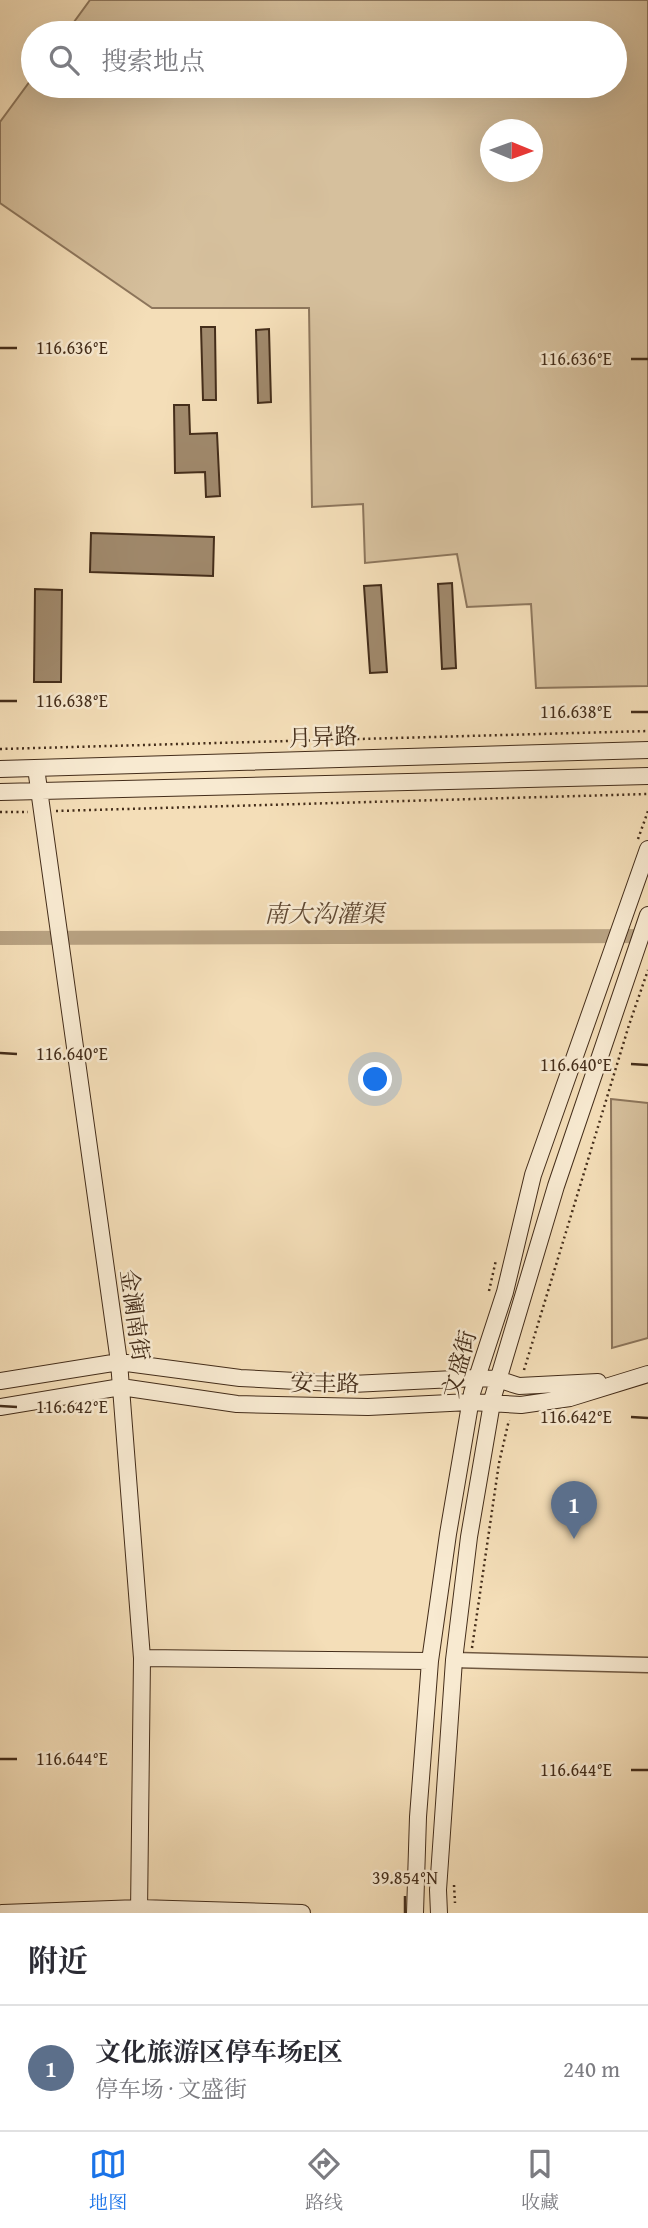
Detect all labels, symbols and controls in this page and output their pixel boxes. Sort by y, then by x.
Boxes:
search box [21,21,627,98]
icon: search [45,41,83,79]
text: 搜索地点 [101,41,205,80]
north arrow [480,119,543,182]
text: 116.636°E [36,334,108,361]
text: 116.636°E [540,345,612,372]
text: 116.638°E [36,687,108,714]
text: 116.638°E [540,698,612,725]
street label: 月异路 [288,719,358,754]
water label: 南大沟灌渠 [264,896,387,931]
text: 116.640°E [36,1040,108,1067]
text: 116.640°E [540,1051,612,1078]
your location [358,1062,392,1096]
street label: 金澜南街 [113,1267,158,1363]
street label: 文盛街 [433,1326,484,1402]
street label: 安丰路 [290,1365,360,1400]
text: 116.642°E [36,1393,108,1420]
text: 116.642°E [540,1403,612,1430]
pin: 1 [551,1481,597,1539]
text: 116.644°E [36,1745,108,1772]
text: 116.644°E [540,1756,612,1783]
text: 39.854°N [372,1864,438,1891]
text: 附近 [28,1938,88,1982]
text: 文化旅游区停车场E区 [95,2032,343,2071]
text: 1 [45,2052,57,2085]
text: 240 m [563,2052,620,2085]
text: 停车场 · 文盛街 [95,2072,247,2105]
tab: 地图 [89,2145,127,2216]
tab: 路线 [305,2145,343,2216]
tab: 收藏 [521,2145,559,2216]

